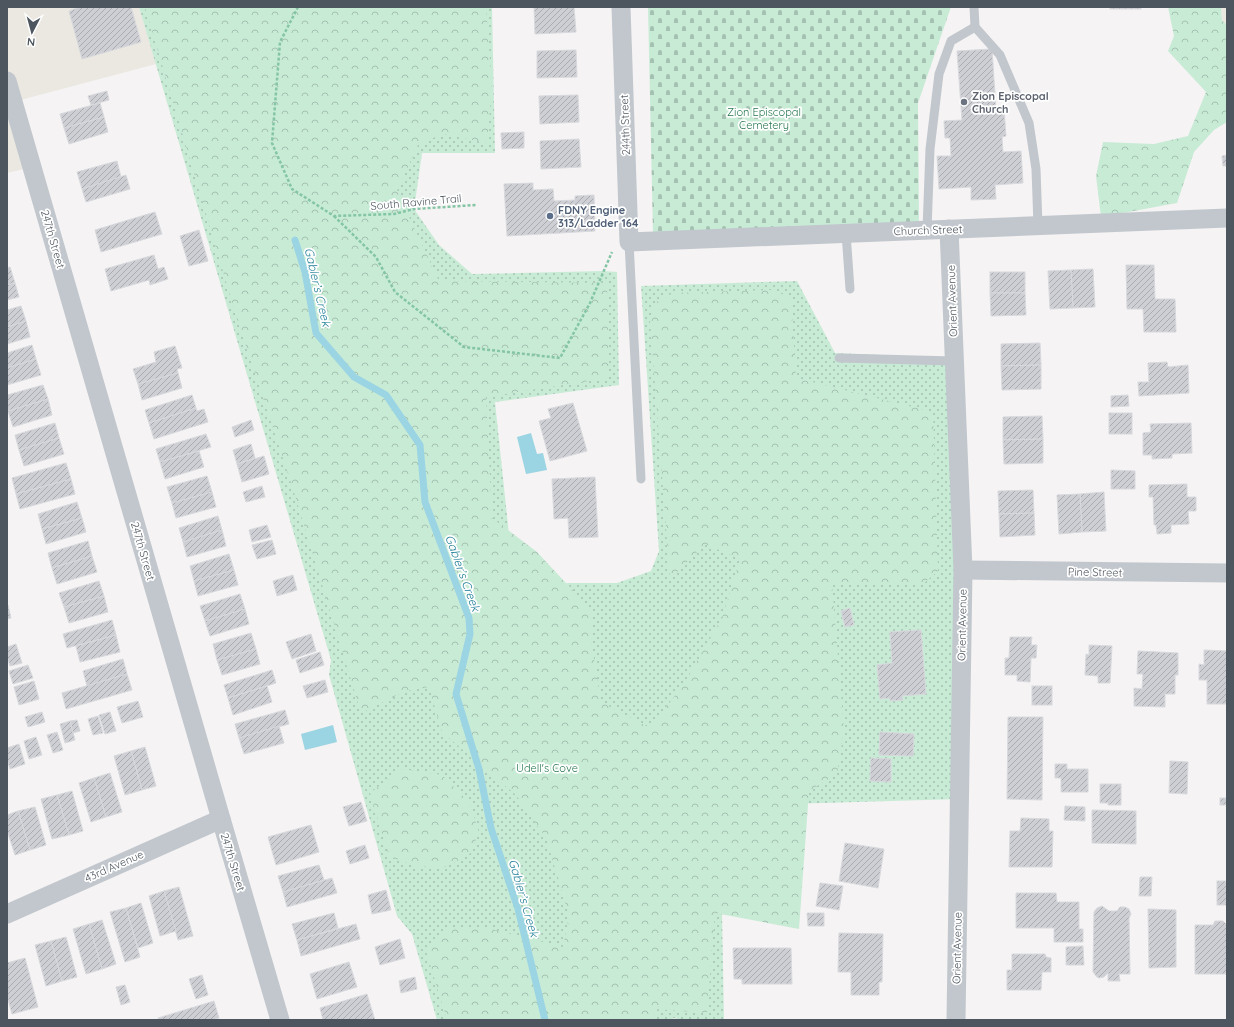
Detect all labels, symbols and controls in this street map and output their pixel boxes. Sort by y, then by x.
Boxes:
north arrow [12,12,52,52]
text: N [26,35,36,49]
place label: Zion Episcopal Church [972,89,1049,116]
street label: 244th Street [617,94,633,156]
marker: Zion Episcopal Church [959,97,969,107]
park label: Zion Episcopal Cemetery [727,105,801,132]
street label: South Ravine Trail [370,191,462,213]
place label: FDNY Engine 313/Ladder 164 [558,203,639,230]
street label: 247th Street [38,208,68,270]
marker: FDNY Engine 313/Ladder 164 [545,211,555,221]
street label: Church Street [893,222,963,238]
water label: Gabler’s Creek [302,246,335,329]
street label: Orient Avenue [944,265,960,337]
street label: 247th Street [128,520,158,582]
water label: Gabler’s Creek [442,533,484,615]
street label: Pine Street [1068,565,1123,579]
street label: Orient Avenue [954,589,970,661]
park label: Udell's Cove [516,761,578,775]
street label: 247th Street [218,831,249,893]
street label: 43rd Avenue [82,847,146,885]
water label: Gabler’s Creek [506,857,543,940]
street label: Orient Avenue [949,912,965,984]

